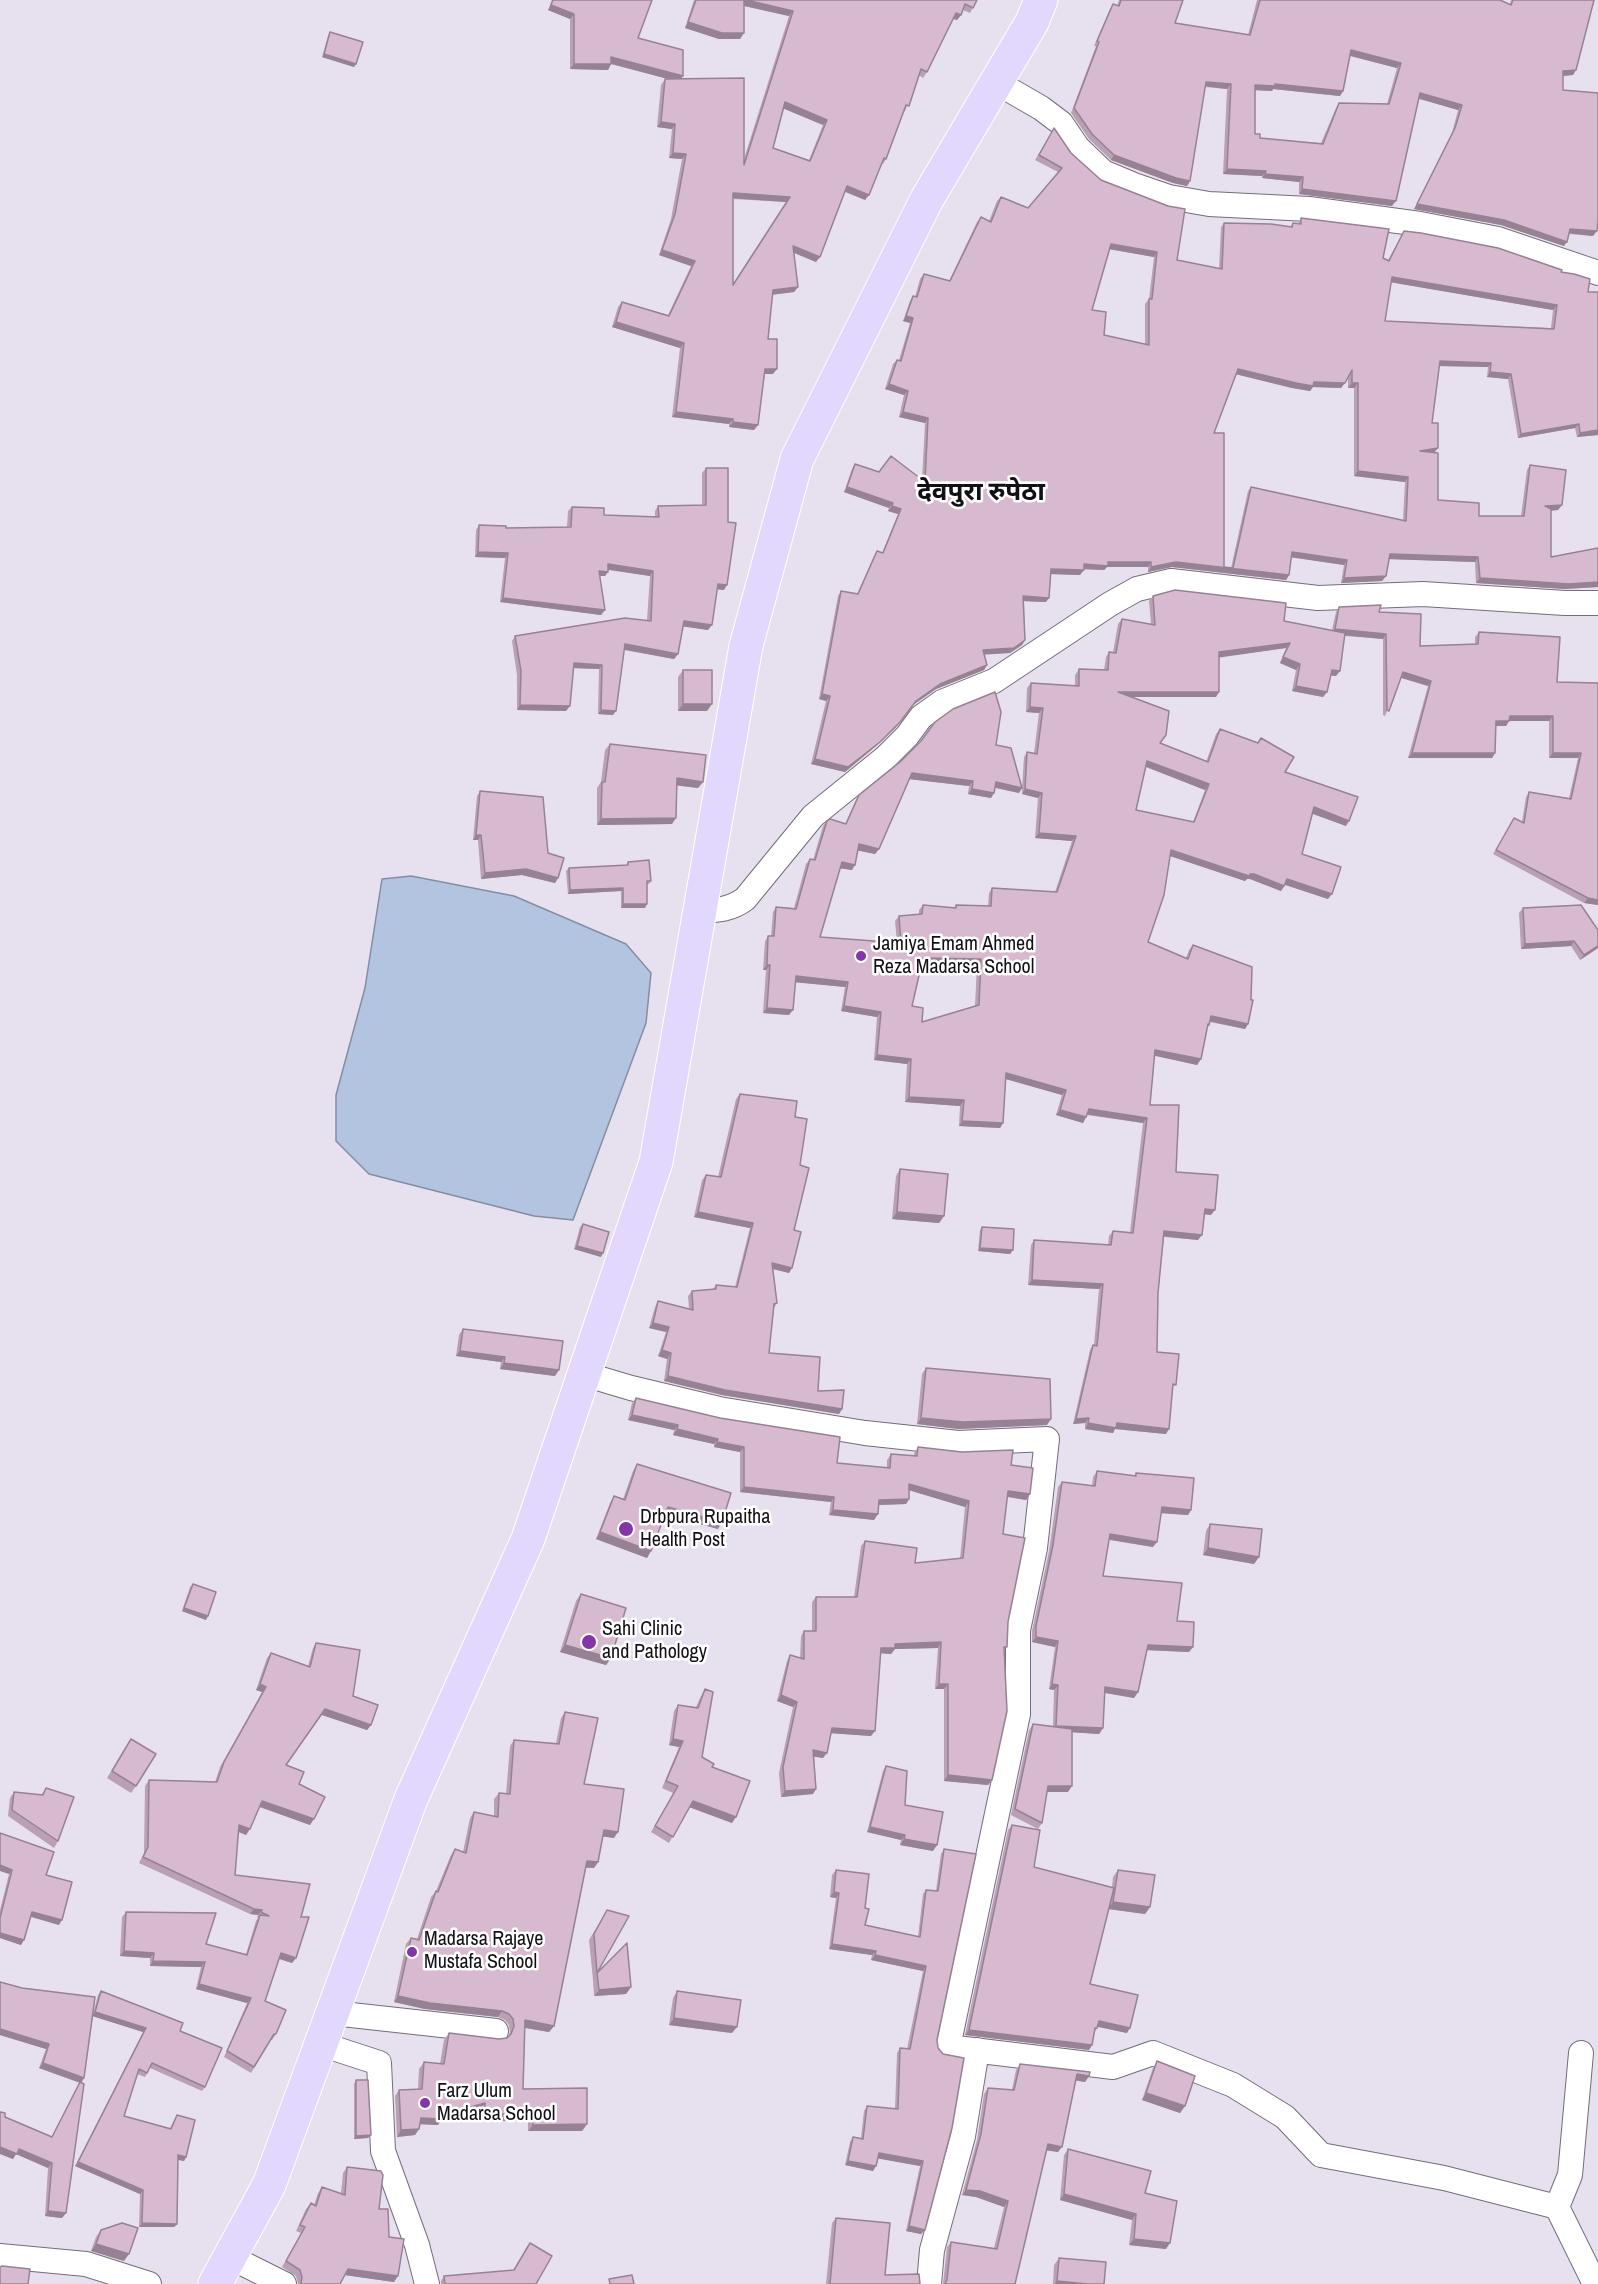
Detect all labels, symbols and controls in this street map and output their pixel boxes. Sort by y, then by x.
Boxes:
district label: देवपुरा रुपेठा [917,477,1045,509]
place label: Jamiya Emam Ahmed Reza Madarsa School [873,933,1034,980]
marker: Jamiya Emam Ahmed Reza Madarsa School [854,949,868,963]
place label: Drbpura Rupaitha Health Post [640,1506,770,1553]
marker: Drbpura Rupaitha Health Post [617,1520,635,1538]
place label: Sahi Clinic and Pathology [602,1618,707,1665]
marker: Sahi Clinic and Pathology [580,1633,598,1651]
place label: Madarsa Rajaye Mustafa School [424,1928,543,1975]
marker: Madarsa Rajaye Mustafa School [405,1945,419,1959]
place label: Farz Ulum Madarsa School [437,2080,555,2127]
marker: Farz Ulum Madarsa School [418,2096,432,2110]

